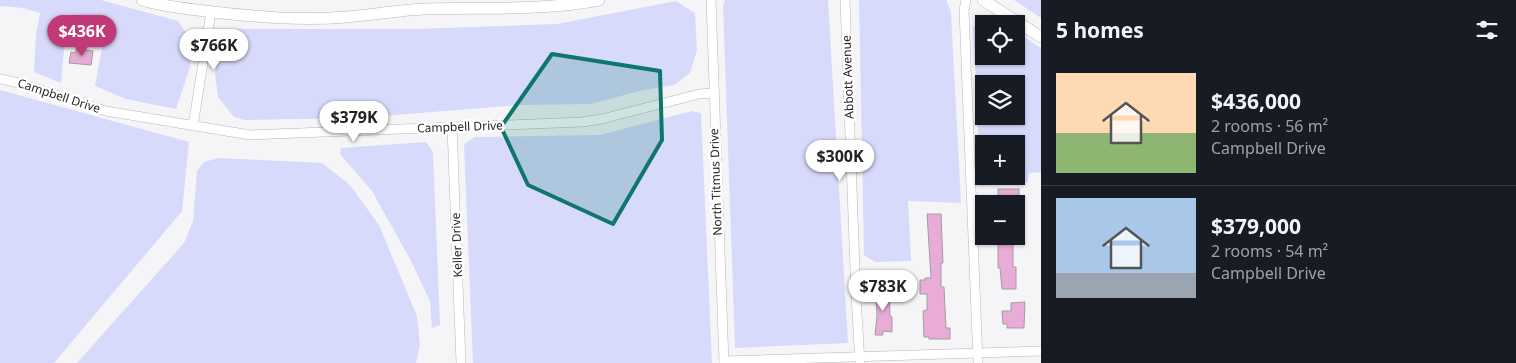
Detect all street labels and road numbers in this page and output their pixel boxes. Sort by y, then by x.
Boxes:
street label: Abbott Avenue [838,35,857,119]
street label: Campbell Drive [16,74,103,117]
street label: Campbell Drive [417,116,504,136]
street label: North Titmus Drive [705,128,726,236]
street label: Keller Drive [447,212,466,278]

